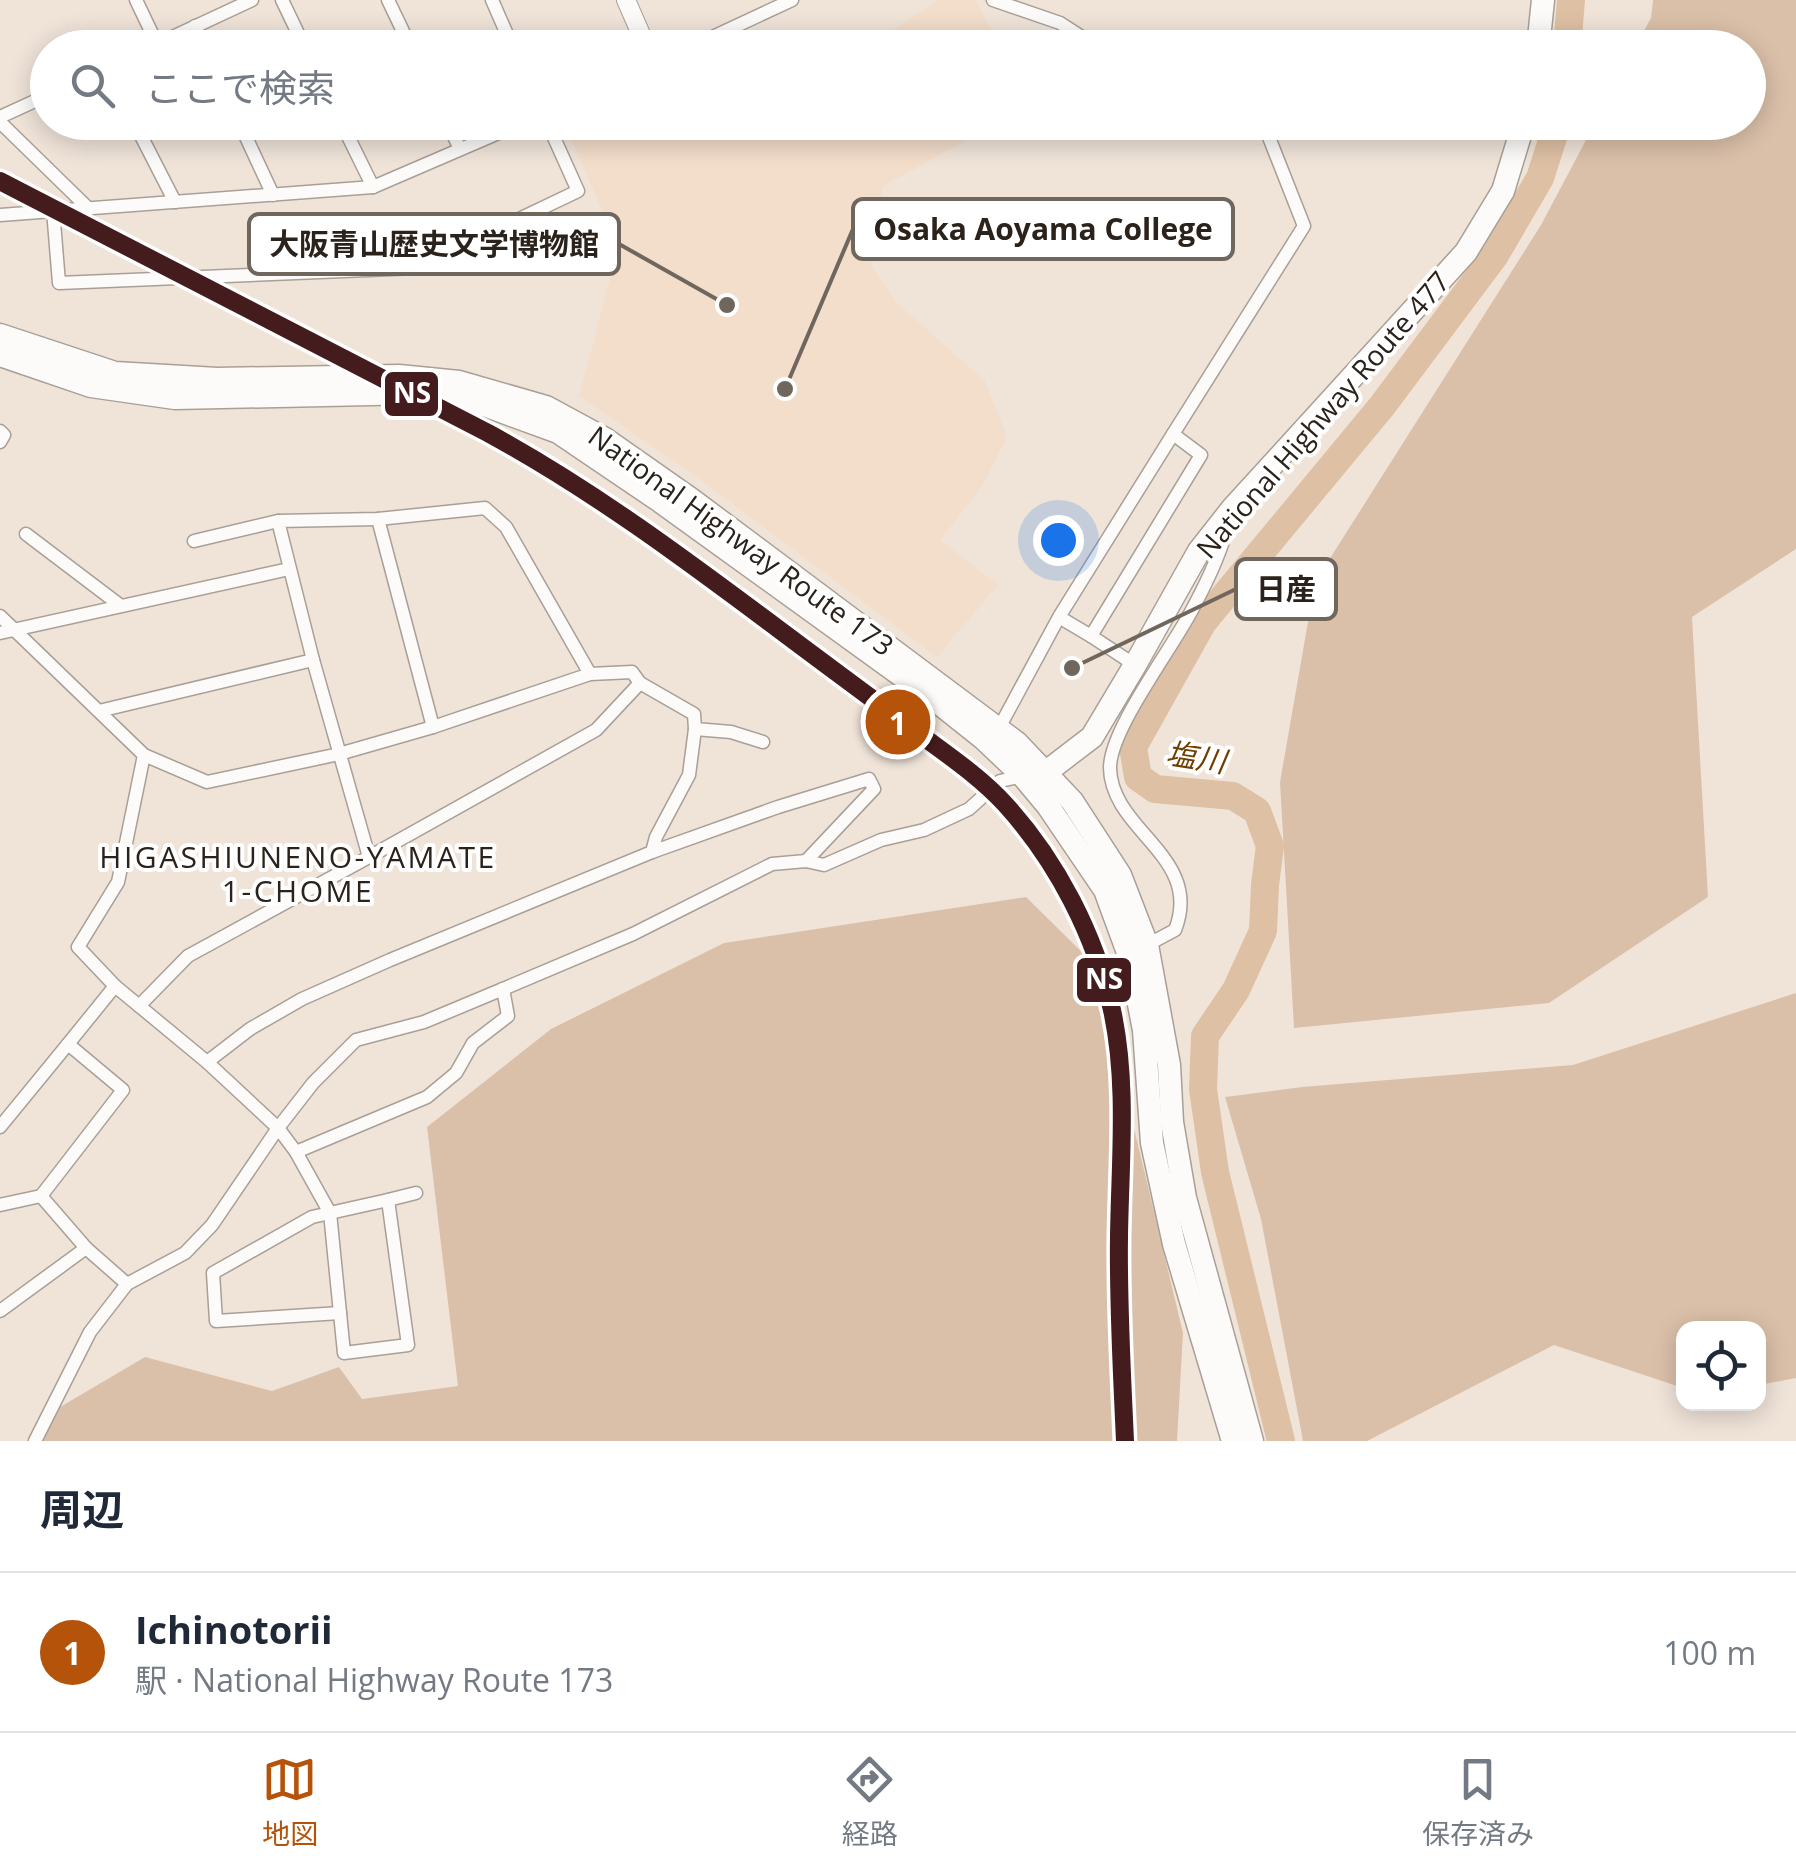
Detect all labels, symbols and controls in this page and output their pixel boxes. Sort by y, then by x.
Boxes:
search box [30,30,1766,140]
icon: search [65,58,120,113]
text: ここで検索 [145,61,335,113]
callout: Osaka Aoyama College [853,199,1233,259]
text: Osaka Aoyama College [873,208,1213,249]
callout: 大阪青山歴史文学博物館 [249,214,619,274]
text: 大阪青山歴史文学博物館 [269,223,599,264]
street label: National Highway Route 477 [1187,263,1457,566]
line badge: NS [383,370,440,418]
text: NS [393,373,431,411]
street label: National Highway Route 173 [581,417,902,664]
your location [1033,515,1084,566]
callout: 日産 [1236,559,1336,619]
text: 日産 [1256,568,1316,609]
pin: 1 [866,684,930,760]
water label: 塩川 [1163,732,1232,782]
district label: HIGASHIUNENO-YAMATE 1-CHOME [99,836,497,911]
line badge: NS [1075,956,1133,1004]
text: NS [1085,959,1123,997]
map controls [1676,1321,1766,1411]
button: locate [1676,1321,1766,1411]
text: 周辺 [40,1480,124,1537]
text: Ichinotorii [135,1603,333,1655]
text: 1 [63,1631,82,1674]
text: 100 m [1663,1631,1756,1674]
text: 駅 · National Highway Route 173 [135,1658,613,1701]
tab: 地図 [262,1752,318,1852]
tab: 経路 [842,1752,898,1852]
tab: 保存済み [1422,1752,1534,1852]

